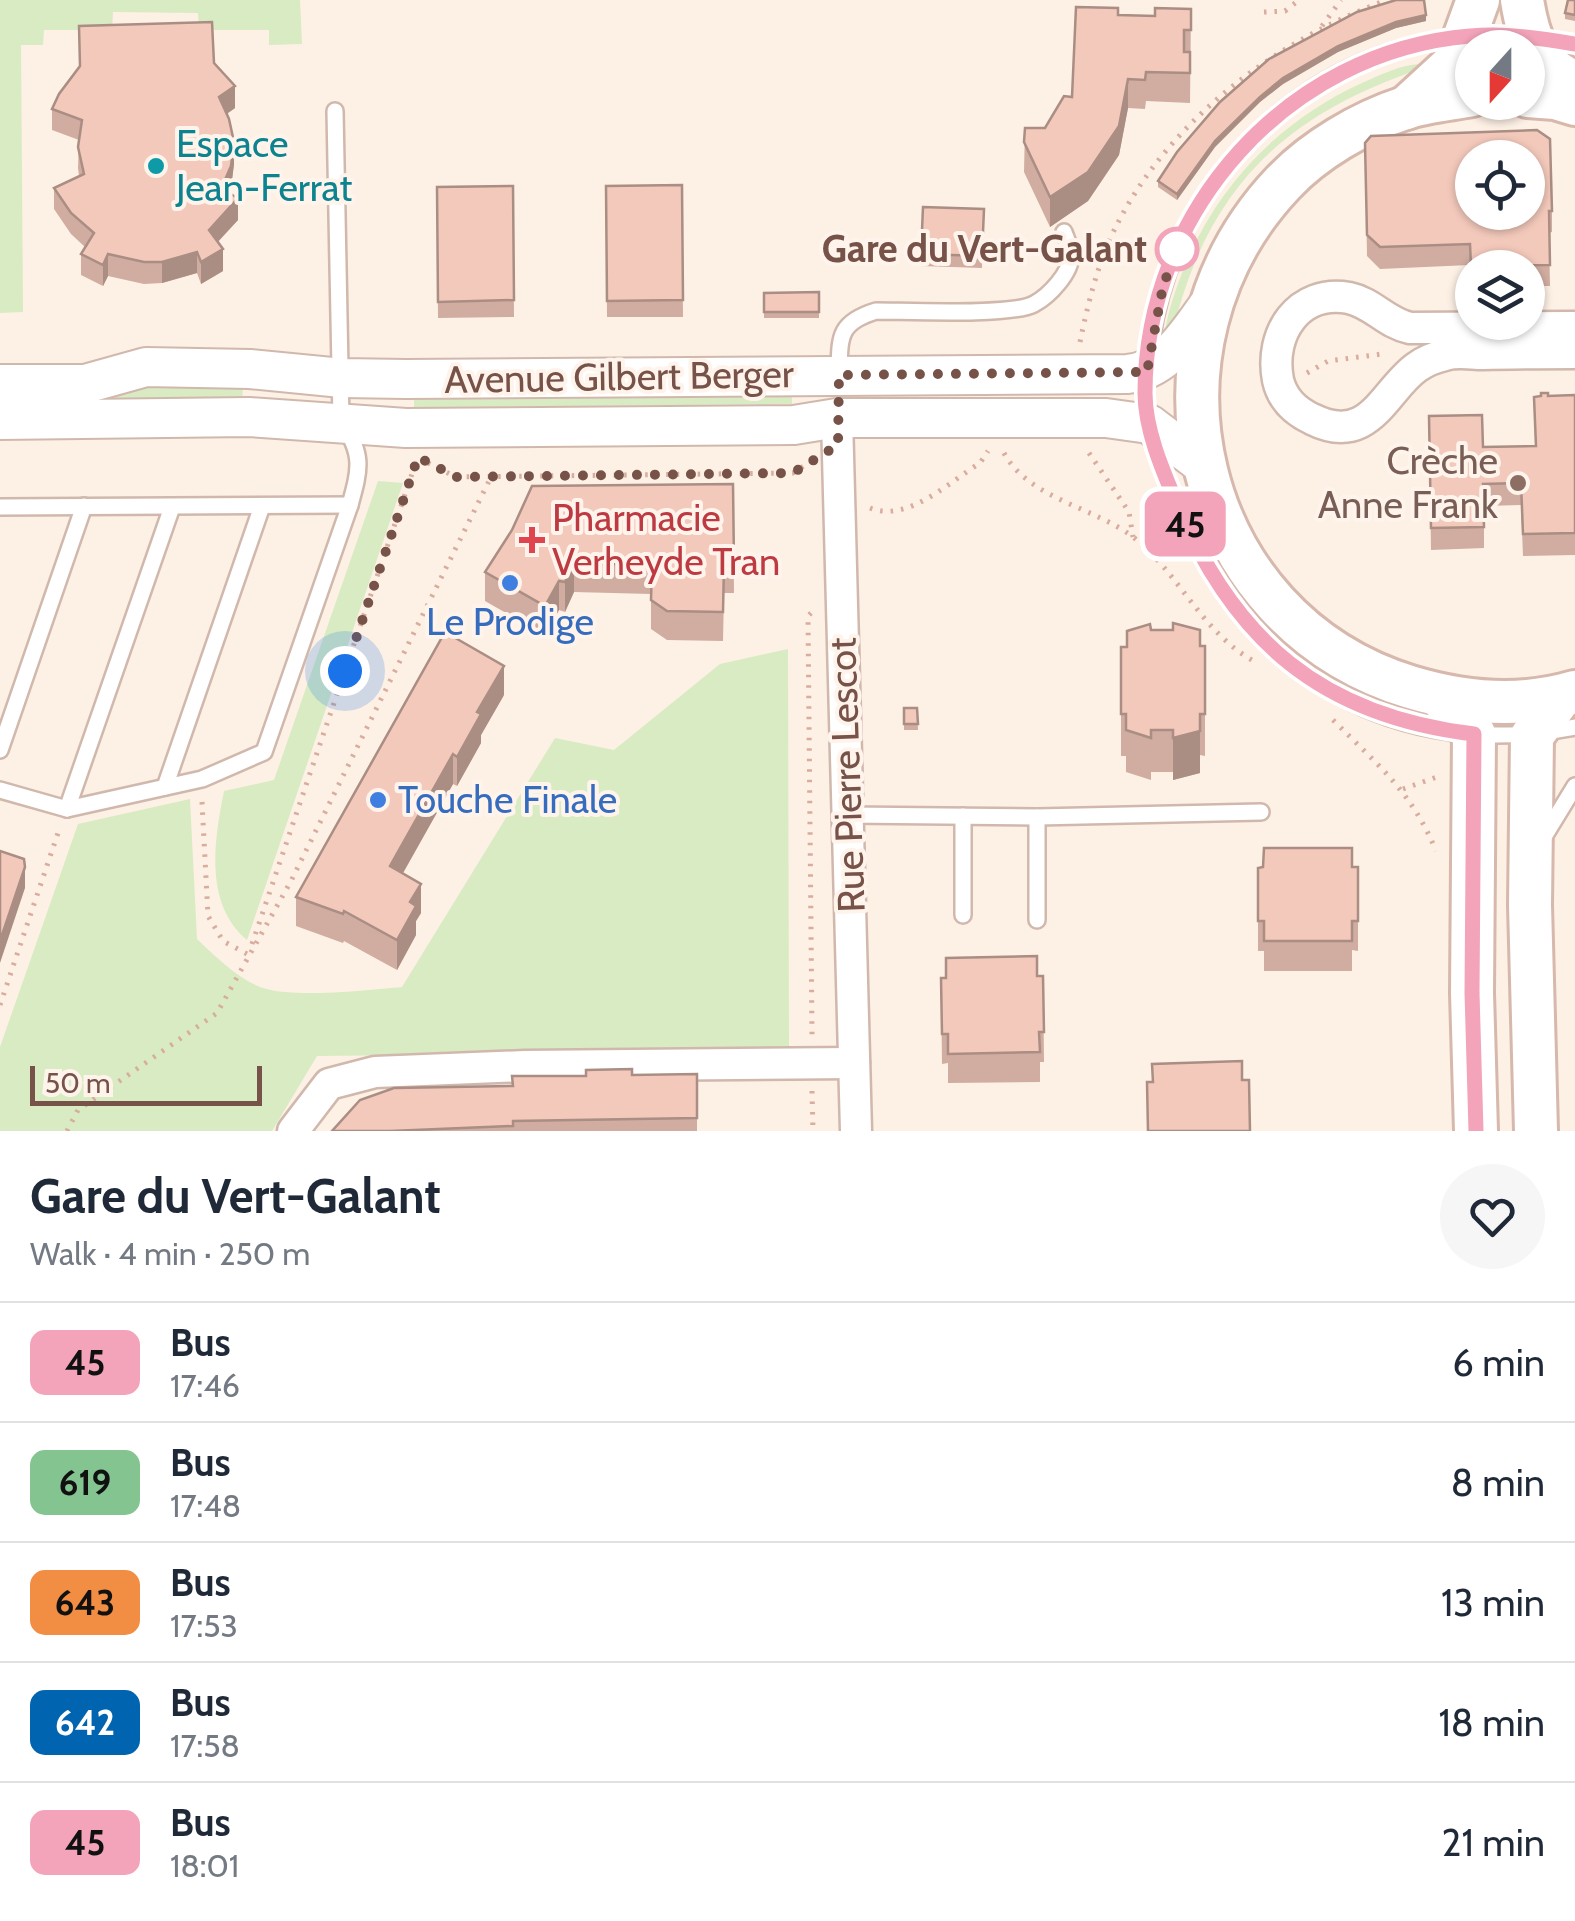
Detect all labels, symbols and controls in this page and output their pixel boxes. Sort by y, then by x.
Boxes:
north arrow [1455,30,1545,120]
map controls [1455,30,1545,340]
place label: Espace Jean-Ferrat [175,120,352,211]
button: locate [1455,140,1545,230]
marker: Espace Jean-Ferrat [145,155,167,177]
place label: Gare du Vert-Galant [822,225,1147,272]
marker: Gare du Vert-Galant [1156,228,1198,270]
button: layers [1455,250,1545,340]
street label: Avenue Gilbert Berger [444,350,794,403]
place label: Crèche Anne Frank [1318,437,1498,528]
marker: Crèche Anne Frank [1507,472,1529,494]
line badge: 45 [1140,492,1230,556]
place label: Pharmacie Verheyde Tran [552,494,780,585]
text: 45 [1165,503,1205,546]
marker: Pharmacie Verheyde Tran [521,529,543,551]
marker: Le Prodige [499,572,521,594]
place label: Le Prodige [426,598,594,645]
street label: Rue Pierre Lescot [818,636,875,913]
your location [320,646,370,696]
place label: Touche Finale [398,776,617,823]
marker: Touche Finale [367,789,389,811]
scale bar [30,1061,262,1106]
text: 50 m [45,1066,111,1100]
button: heart [1440,1164,1545,1269]
text: Gare du Vert-Galant [30,1167,441,1225]
text: Walk · 4 min · 250 m [30,1234,310,1273]
text: Bus [170,1319,231,1366]
text: 6 min [1452,1339,1545,1386]
text: 45 [65,1341,105,1384]
text: 17:46 [170,1366,240,1405]
text: Bus [170,1439,231,1486]
text: 8 min [1451,1459,1545,1506]
text: 619 [59,1461,111,1504]
text: 17:48 [170,1486,241,1525]
text: Bus [170,1559,231,1606]
text: 13 min [1441,1579,1545,1626]
text: 643 [55,1581,115,1624]
text: 17:53 [170,1606,238,1645]
text: Bus [170,1679,231,1726]
text: 18 min [1438,1699,1545,1746]
text: 642 [55,1701,115,1744]
text: 17:58 [170,1726,240,1765]
text: Bus [170,1799,231,1846]
text: 21 min [1442,1819,1545,1866]
text: 45 [65,1821,105,1864]
text: 18:01 [170,1846,239,1885]

